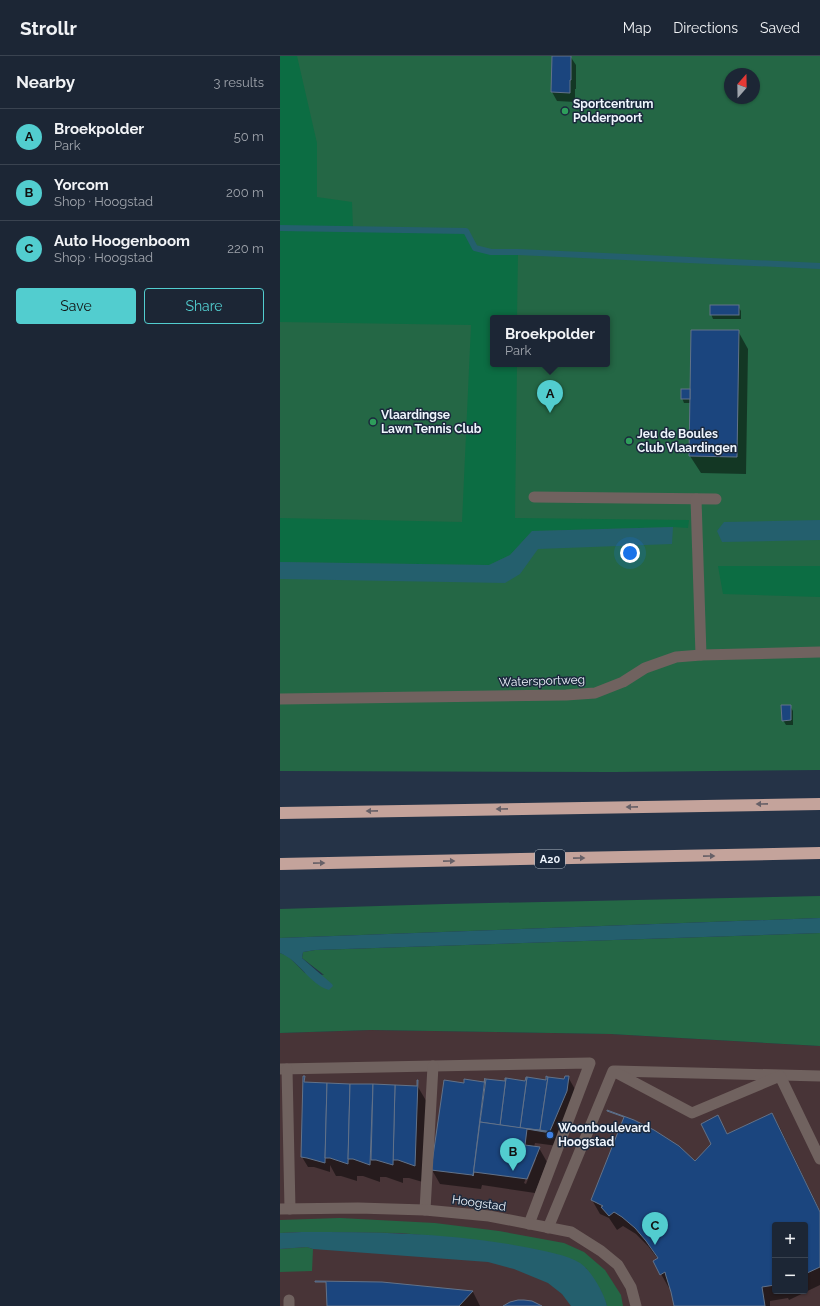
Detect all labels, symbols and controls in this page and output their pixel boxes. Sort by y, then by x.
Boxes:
text: Strollr [20,17,77,39]
text: Map [623,20,651,36]
text: Directions [673,20,738,36]
text: Saved [760,20,800,36]
north arrow [724,68,760,104]
text: Nearby [16,72,75,92]
text: 3 results [214,75,264,90]
place label: Sportcentrum Polderpoort [573,97,653,125]
marker: Sportcentrum Polderpoort [560,106,570,116]
text: Broekpolder [54,120,144,138]
text: A [25,129,33,144]
text: 50 m [234,129,264,144]
text: Park [54,138,81,153]
text: Yorcom [54,176,109,194]
text: B [25,185,33,200]
text: 200 m [226,185,264,200]
text: Shop · Hoogstad [54,194,153,209]
text: Auto Hoogenboom [54,232,190,250]
text: C [25,241,33,256]
text: 220 m [227,241,264,256]
text: Shop · Hoogstad [54,250,153,265]
button: Save [16,288,136,324]
button: Share [144,288,264,324]
popup [490,315,610,367]
text: Broekpolder [505,325,595,343]
text: Park [505,343,531,358]
pin: A [537,380,563,413]
place label: Vlaardingse Lawn Tennis Club [381,408,482,436]
marker: Vlaardingse Lawn Tennis Club [368,417,378,427]
place label: Jeu de Boules Club Vlaardingen [637,427,737,455]
marker: Jeu de Boules Club Vlaardingen [624,436,634,446]
your location [620,543,640,563]
street label: Watersportweg [499,673,585,689]
one-way arrow [756,801,768,808]
one-way arrow [625,804,638,810]
one-way arrow [495,806,508,812]
one-way arrow [365,808,378,814]
road number: A20 [535,850,565,868]
one-way arrow [703,853,716,859]
one-way arrow [573,855,586,861]
one-way arrow [443,858,456,864]
one-way arrow [313,860,326,866]
place label: Woonboulevard Hoogstad [558,1121,651,1149]
marker: Woonboulevard Hoogstad [545,1130,555,1140]
pin: B [500,1138,526,1171]
street label: Hoogstad [451,1192,507,1214]
pin: C [642,1212,668,1245]
map controls [772,1222,808,1294]
button: + [772,1222,808,1258]
button: − [772,1258,808,1294]

